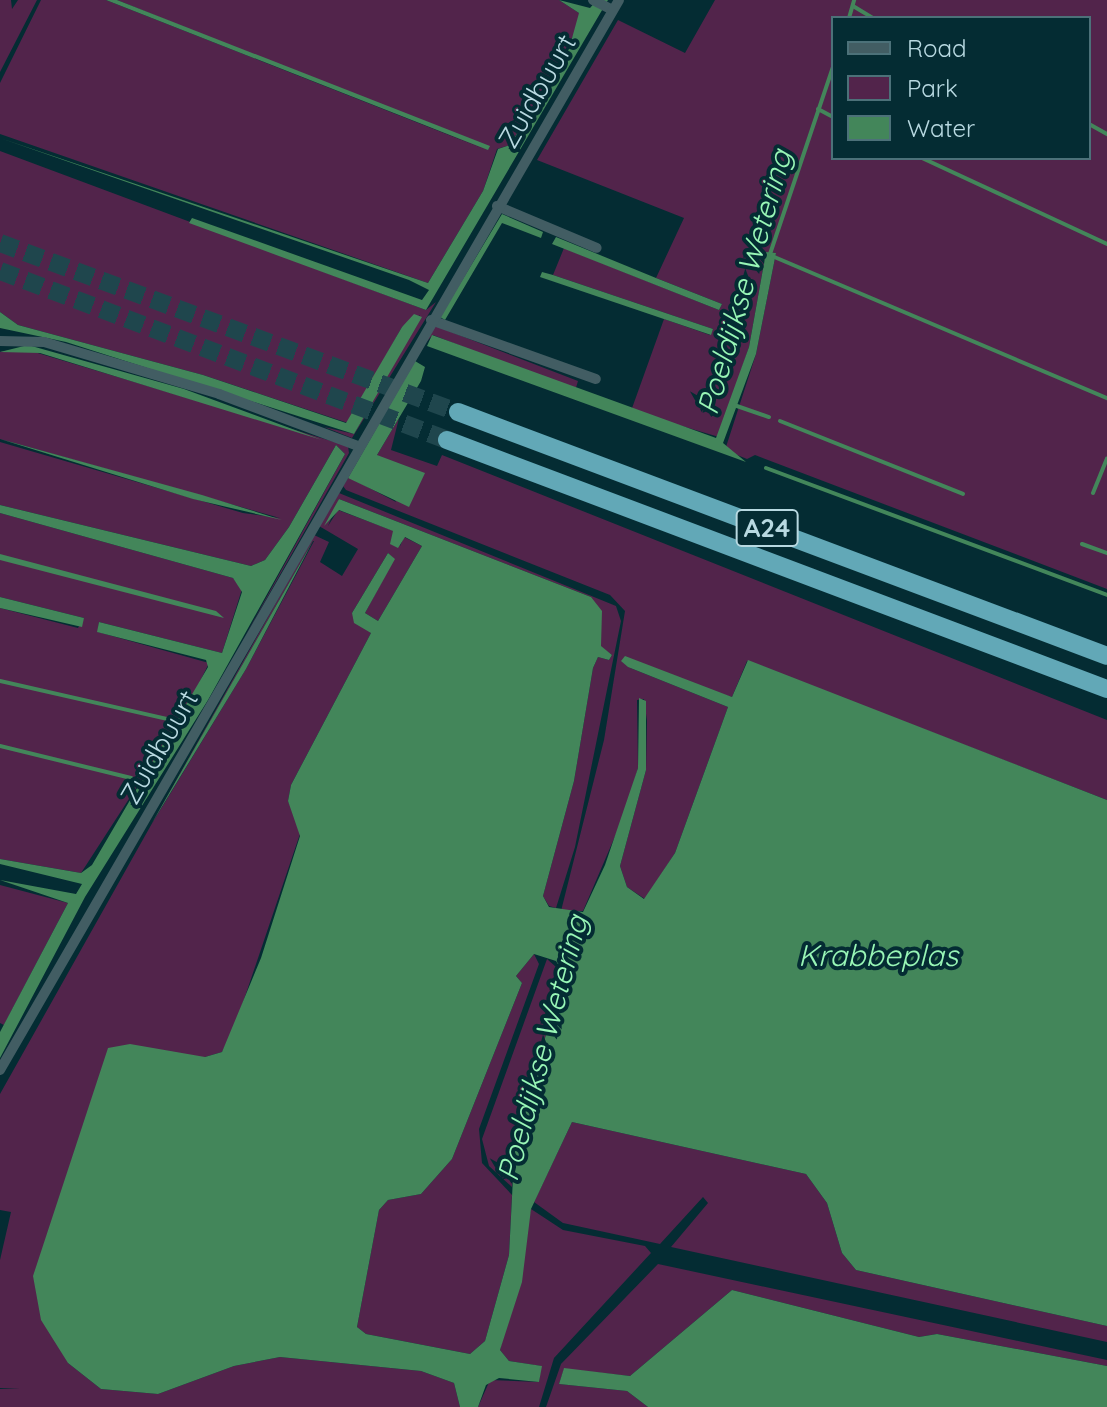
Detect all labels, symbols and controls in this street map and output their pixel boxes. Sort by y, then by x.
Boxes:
legend [831,16,1091,160]
street label: Zuidbuurt [491,28,583,154]
text: Road [907,33,967,63]
text: Park [907,73,958,103]
text: Water [907,113,975,143]
water label: Poeldijkse Wetering [689,146,799,418]
road number: A24 [735,506,799,550]
street label: Zuidbuurt [113,684,205,810]
water label: Poeldijkse Wetering [489,911,595,1185]
water label: Krabbeplas [798,937,958,973]

